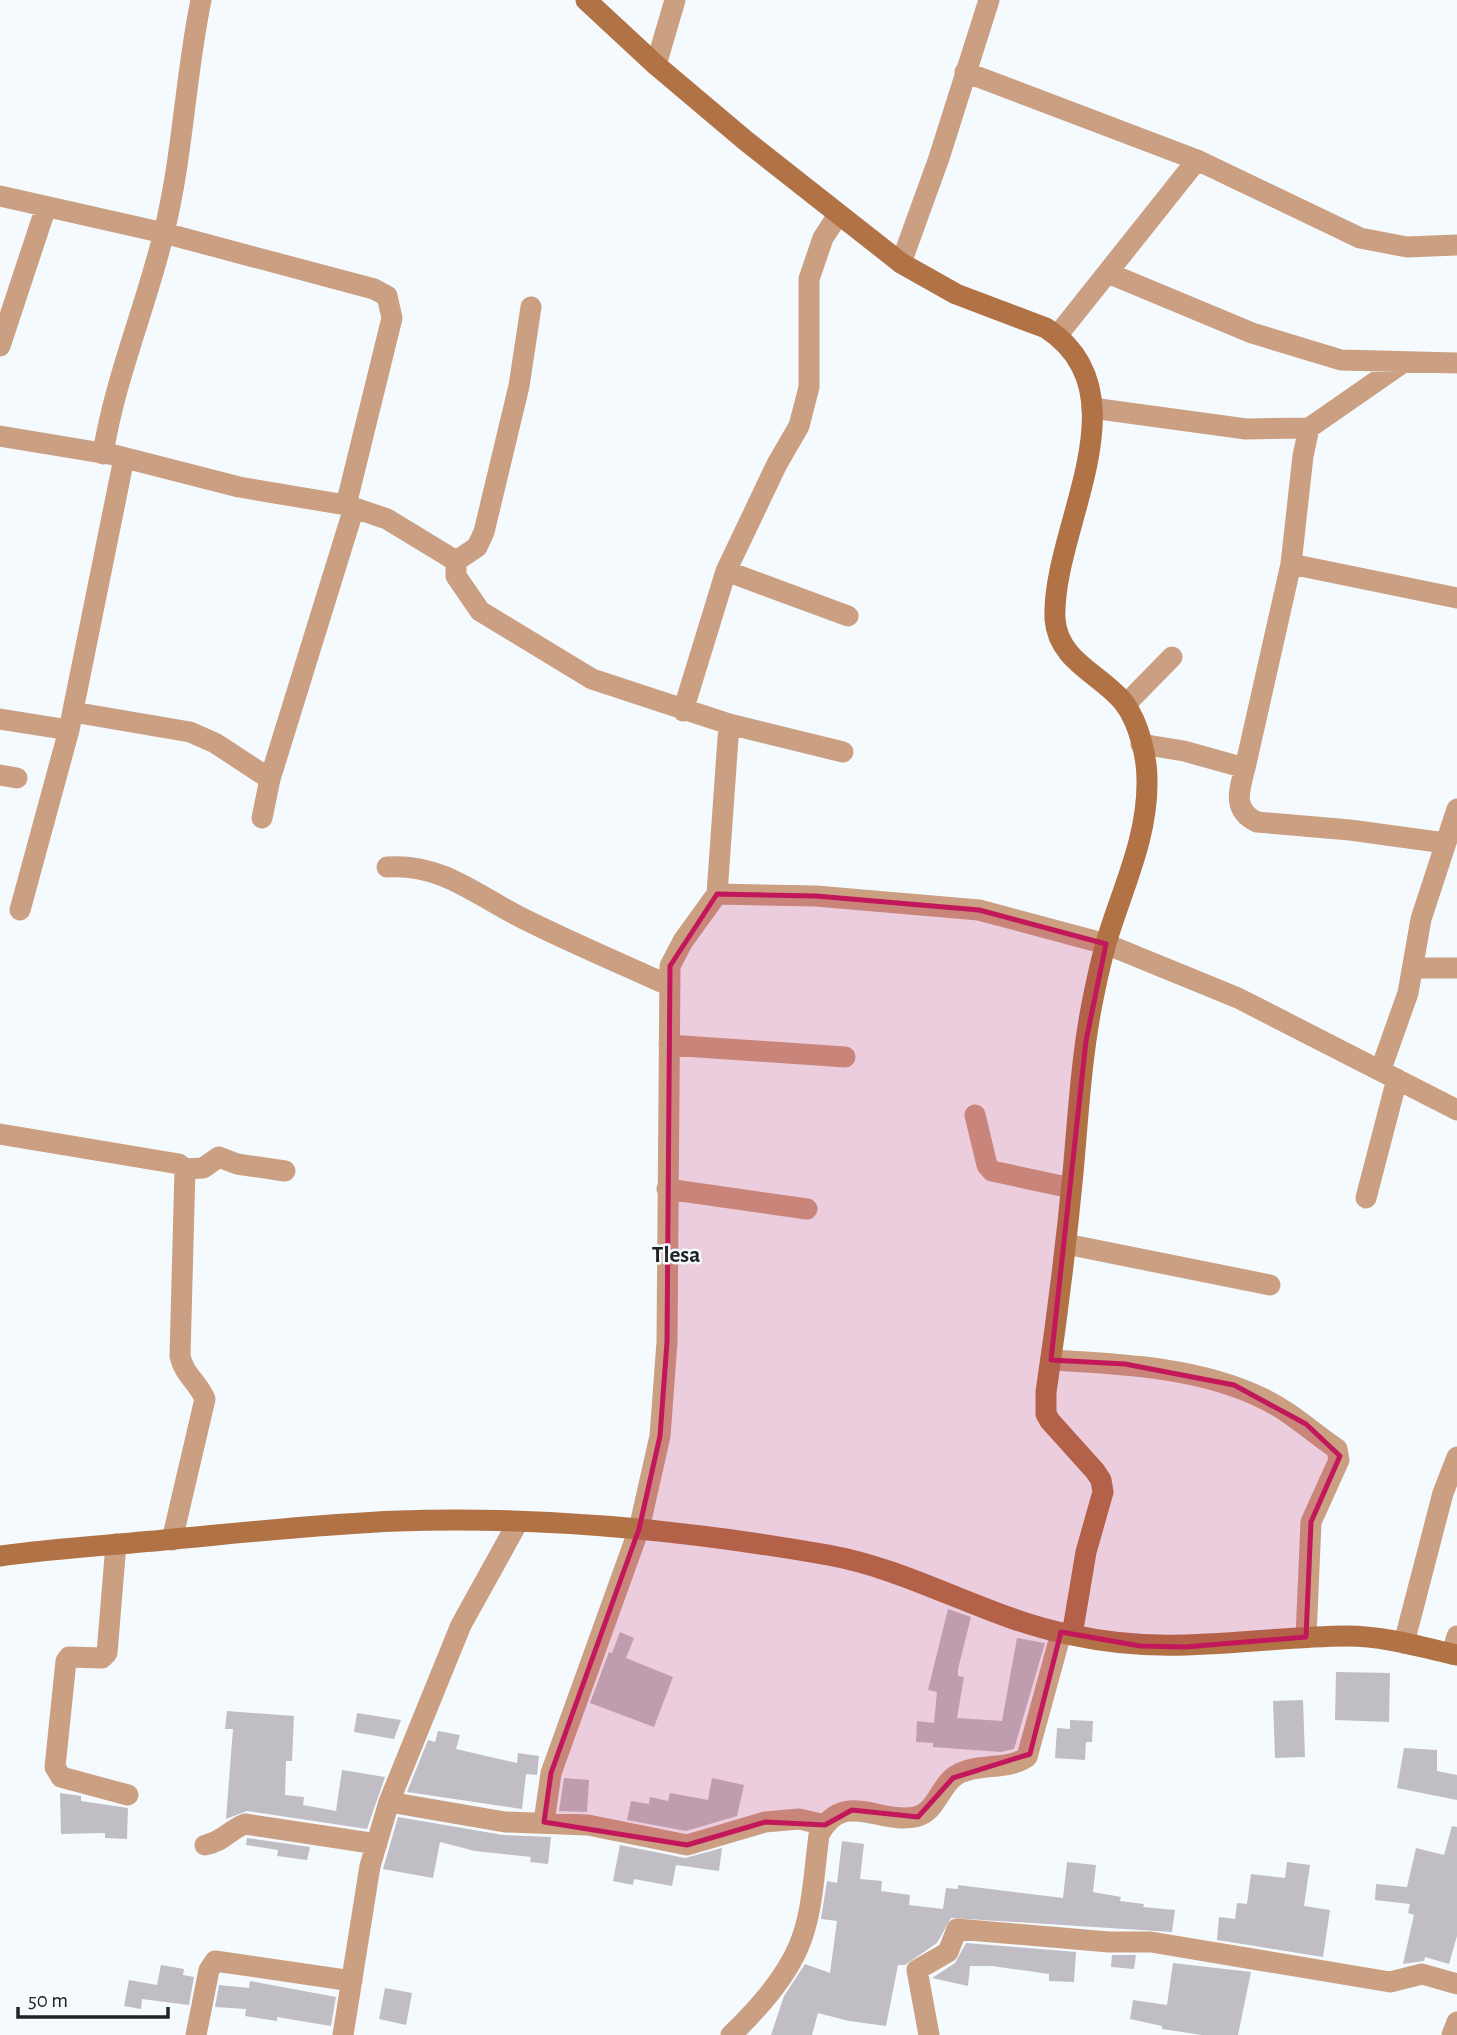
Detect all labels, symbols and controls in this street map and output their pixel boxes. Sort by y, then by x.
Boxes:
district label: Tlesa [652,1244,700,1267]
scale bar [18,1976,168,2020]
text: 50 m [28,1990,68,2011]

